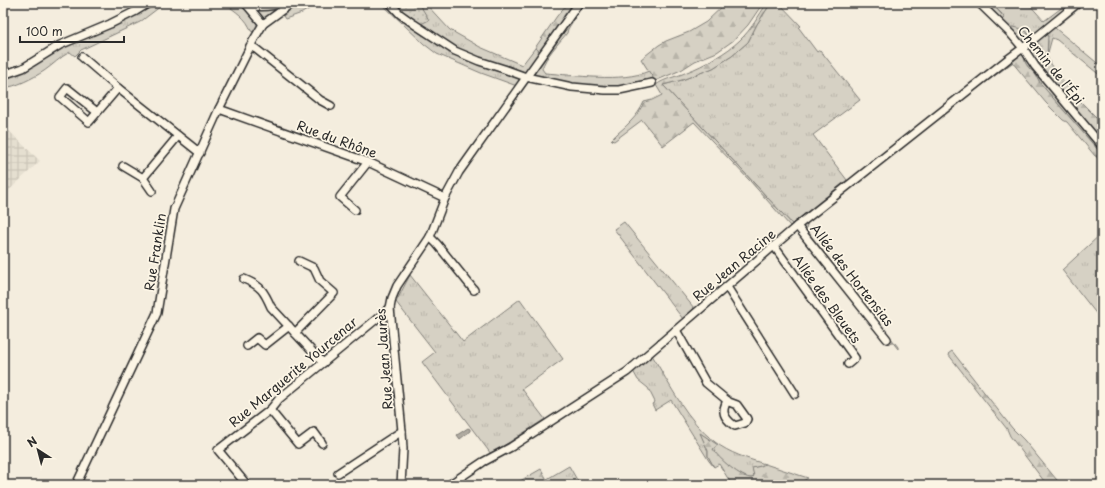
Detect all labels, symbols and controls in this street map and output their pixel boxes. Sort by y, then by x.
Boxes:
scale bar [20,18,124,44]
street label: Chemin de l'Épi [1014,21,1089,108]
text: 100 m [26,22,63,40]
street label: Rue du Rhône [294,115,380,162]
street label: Rue Franklin [139,212,170,292]
street label: Allée des Hortensias [806,219,899,330]
street label: Rue Jean Racine [688,224,779,305]
street label: Allée des Bleuets [789,251,866,347]
street label: Rue Jean Jaurès [370,308,397,410]
street label: Rue Marguerite Yourcenar [224,312,361,431]
north arrow [18,430,58,470]
text: N [23,432,41,451]

